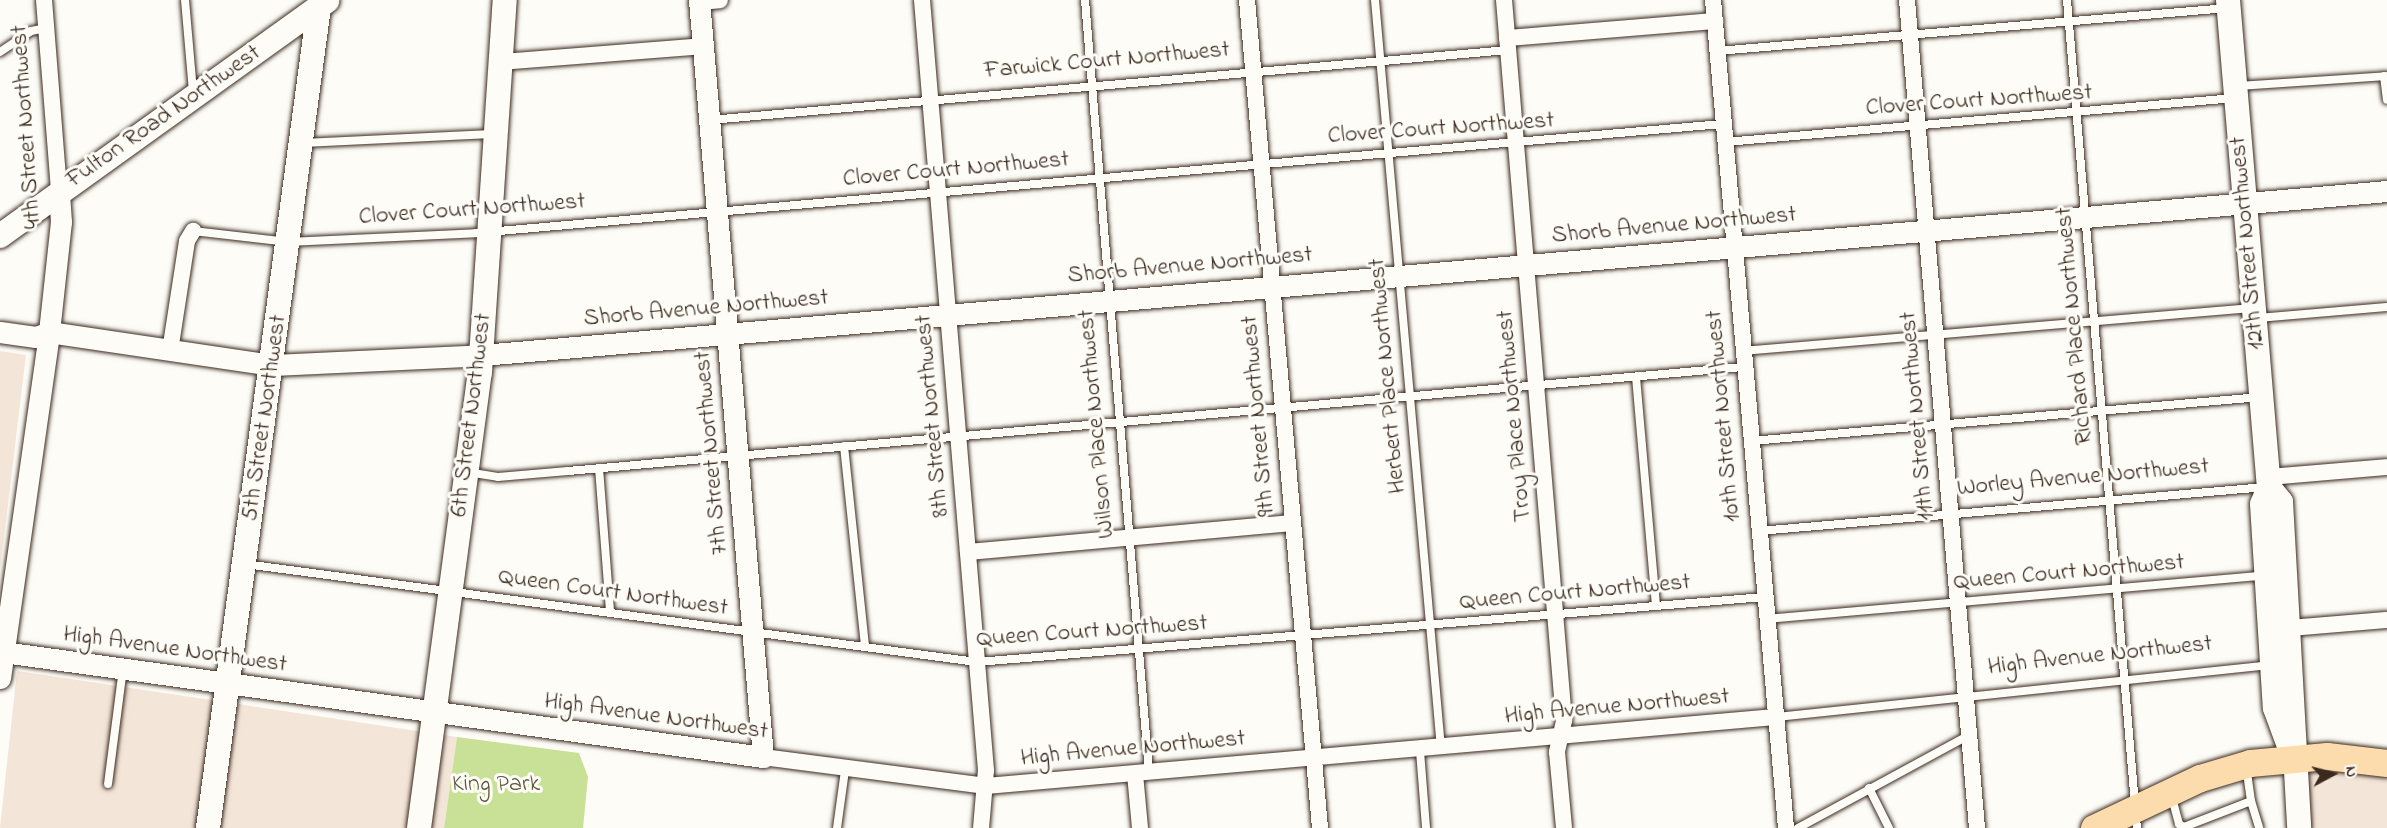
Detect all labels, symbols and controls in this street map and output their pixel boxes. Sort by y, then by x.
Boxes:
street label: 4th Street Northwest [6,24,48,230]
street label: Farwick Court Northwest [983,36,1231,86]
street label: Fulton Road Northwest [61,39,267,195]
street label: Clover Court Northwest [1865,79,2093,123]
street label: Clover Court Northwest [1327,107,1555,151]
street label: 12th Street Northwest [2224,135,2272,351]
street label: Clover Court Northwest [842,146,1070,194]
street label: Clover Court Northwest [358,188,586,232]
street label: Shorb Avenue Northwest [1550,201,1798,251]
street label: Richard Place Northwest [2050,206,2100,446]
street label: Shorb Avenue Northwest [1066,241,1314,291]
street label: Herbert Place Northwest [1363,257,1413,495]
street label: Shorb Avenue Northwest [582,284,830,334]
street label: Wilson Place Northwest [1073,308,1121,540]
street label: Troy Place Northwest [1491,309,1539,523]
street label: 10th Street Northwest [1700,309,1748,523]
street label: 11th Street Northwest [1895,310,1941,522]
street label: 6th Street Northwest [445,312,499,518]
street label: 5th Street Northwest [236,313,294,523]
street label: 8th Street Northwest [910,313,956,519]
street label: 9th Street Northwest [1236,314,1282,518]
street label: 7th Street Northwest [689,350,735,556]
street label: Worley Avenue Northwest [1956,453,2210,503]
street label: Queen Court Northwest [1952,549,2186,597]
street label: Queen Court Northwest [496,563,730,623]
street label: Queen Court Northwest [1458,569,1692,617]
street label: Queen Court Northwest [975,610,1209,654]
street label: High Avenue Northwest [61,620,289,680]
street label: High Avenue Northwest [1986,630,2214,682]
street label: High Avenue Northwest [1503,683,1731,731]
street label: High Avenue Northwest [542,687,770,747]
street label: High Avenue Northwest [1019,725,1247,773]
north arrow [2303,744,2363,804]
text: N [2338,765,2363,779]
park label: King Park [452,771,540,799]

